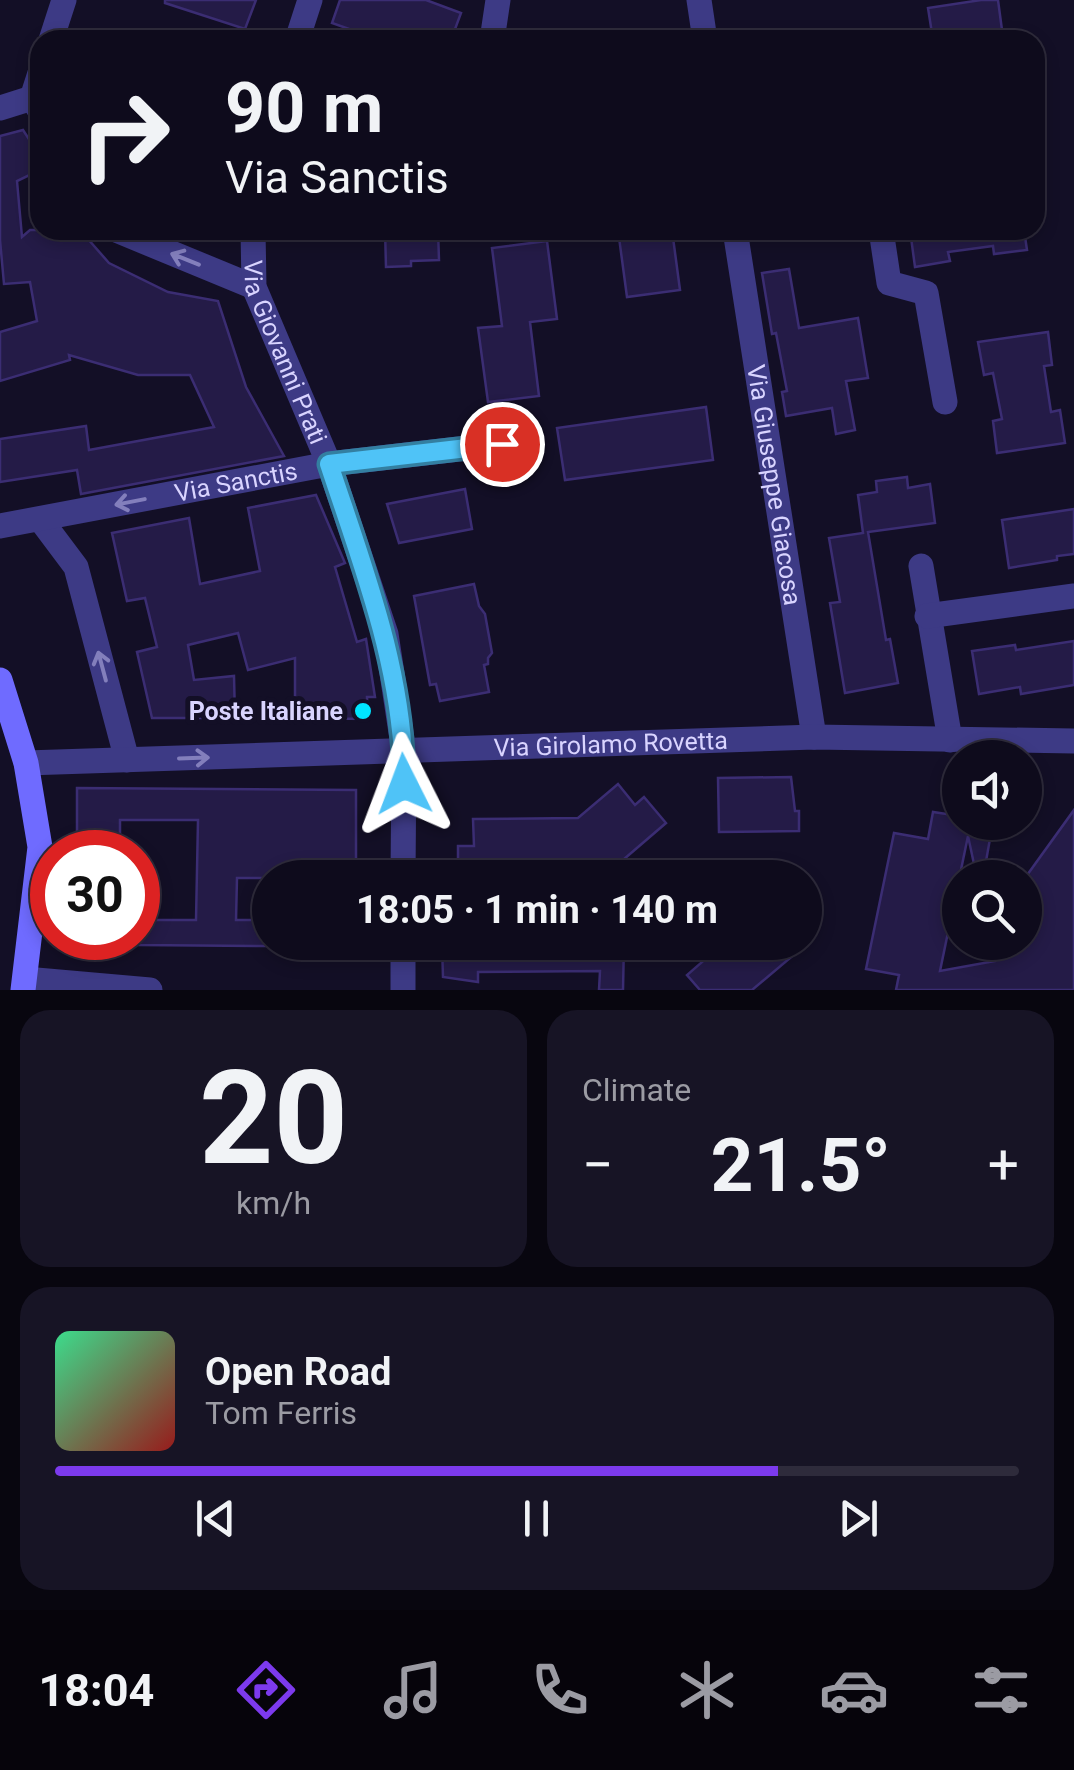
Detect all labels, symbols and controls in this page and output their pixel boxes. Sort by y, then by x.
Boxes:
text: 90 m [225,67,383,149]
icon: right [60,70,190,200]
text: Via Sanctis [225,151,449,204]
one-way arrow [170,248,200,266]
street label: Via Giovanni Prati [238,260,333,449]
street label: Via Giuseppe Giacosa [741,363,807,607]
pin [460,402,545,487]
icon: arrive [475,417,530,472]
street label: Via Sanctis [172,456,300,508]
one-way arrow [114,493,147,512]
one-way arrow [92,651,111,682]
place label: Poste Italiane [189,697,343,726]
marker: Poste Italiane [352,700,374,722]
street label: Via Girolamo Rovetta [493,726,728,763]
position arrow [352,732,456,836]
map controls [942,740,1042,960]
button: sound [942,740,1042,840]
one-way arrow [177,749,209,768]
speed limit sign: 30 [30,830,160,960]
button: search [942,860,1042,960]
text: 18:05 · 1 min · 140 m [356,888,718,932]
text: 20 [199,1042,348,1195]
text: Climate [582,1071,691,1109]
text: 21.5° [711,1121,891,1209]
text: − [582,1133,613,1197]
text: + [988,1133,1019,1197]
text: km/h [236,1184,311,1222]
text: Open Road [205,1350,391,1394]
text: Tom Ferris [205,1394,357,1432]
icon: previous [188,1491,243,1546]
icon: pause [509,1491,564,1546]
icon: next [831,1491,886,1546]
icon: directions [231,1655,301,1725]
icon: music [378,1655,448,1725]
icon: phone [525,1655,595,1725]
icon: climate [672,1655,742,1725]
icon: car [819,1655,889,1725]
icon: filters [966,1655,1036,1725]
text: 18:04 [38,1664,154,1717]

